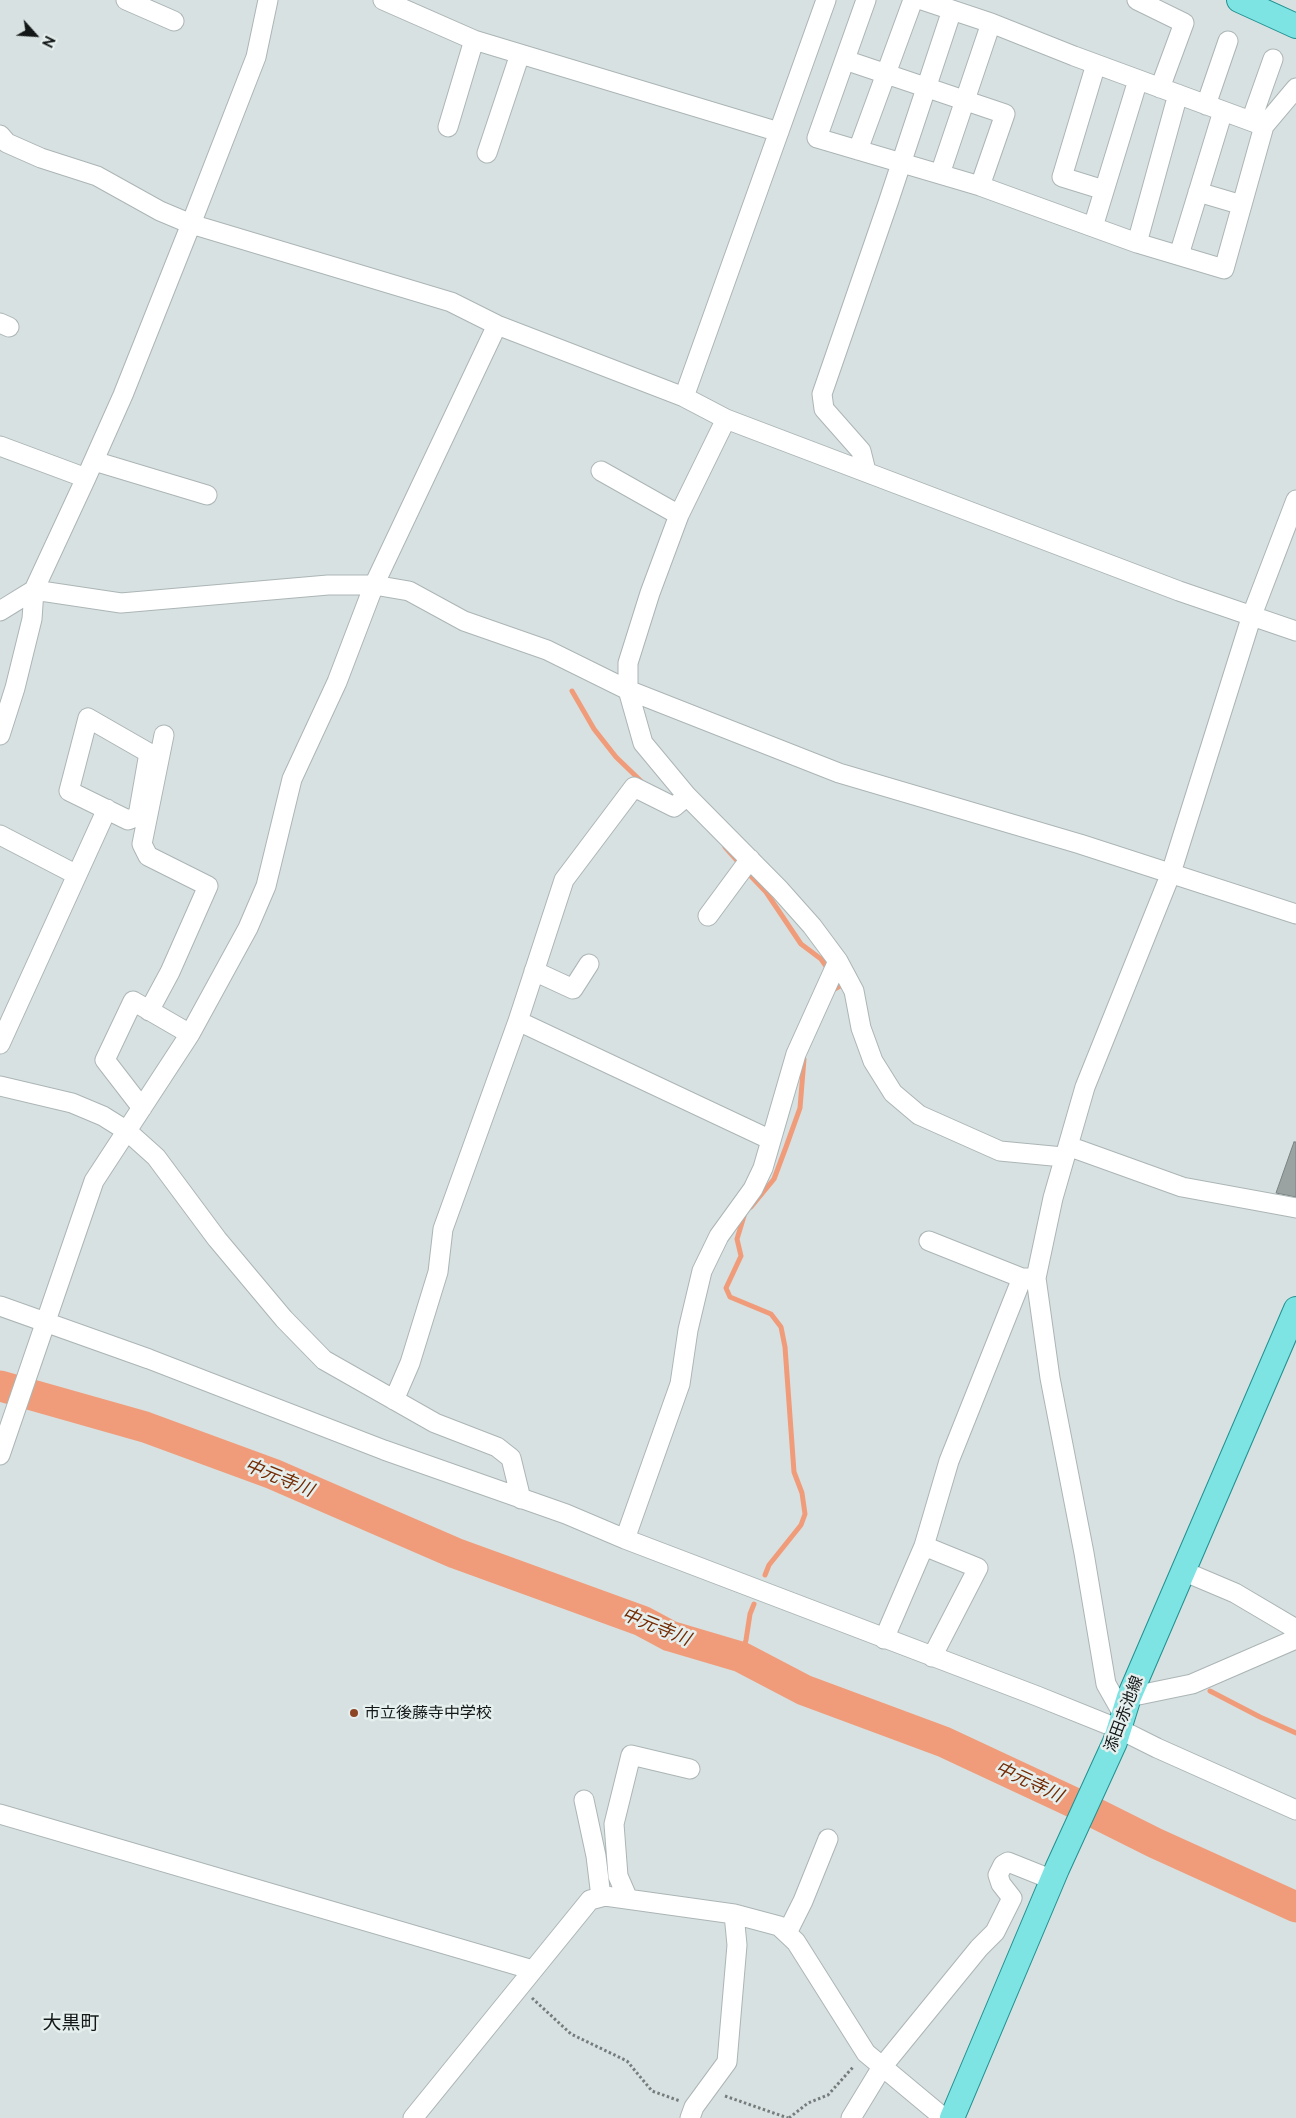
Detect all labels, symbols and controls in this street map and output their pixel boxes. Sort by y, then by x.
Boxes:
north arrow [10,10,60,60]
text: N [39,33,58,50]
water label: 中元寺川 [242,1455,316,1501]
water label: 中元寺川 [619,1604,693,1650]
street label: 添田赤池線 [1101,1673,1147,1755]
place label: 市立後藤寺中学校 [364,1703,492,1723]
marker: 市立後藤寺中学校 [348,1707,360,1719]
water label: 中元寺川 [992,1757,1066,1807]
district label: 大黒町 [43,2012,99,2034]

